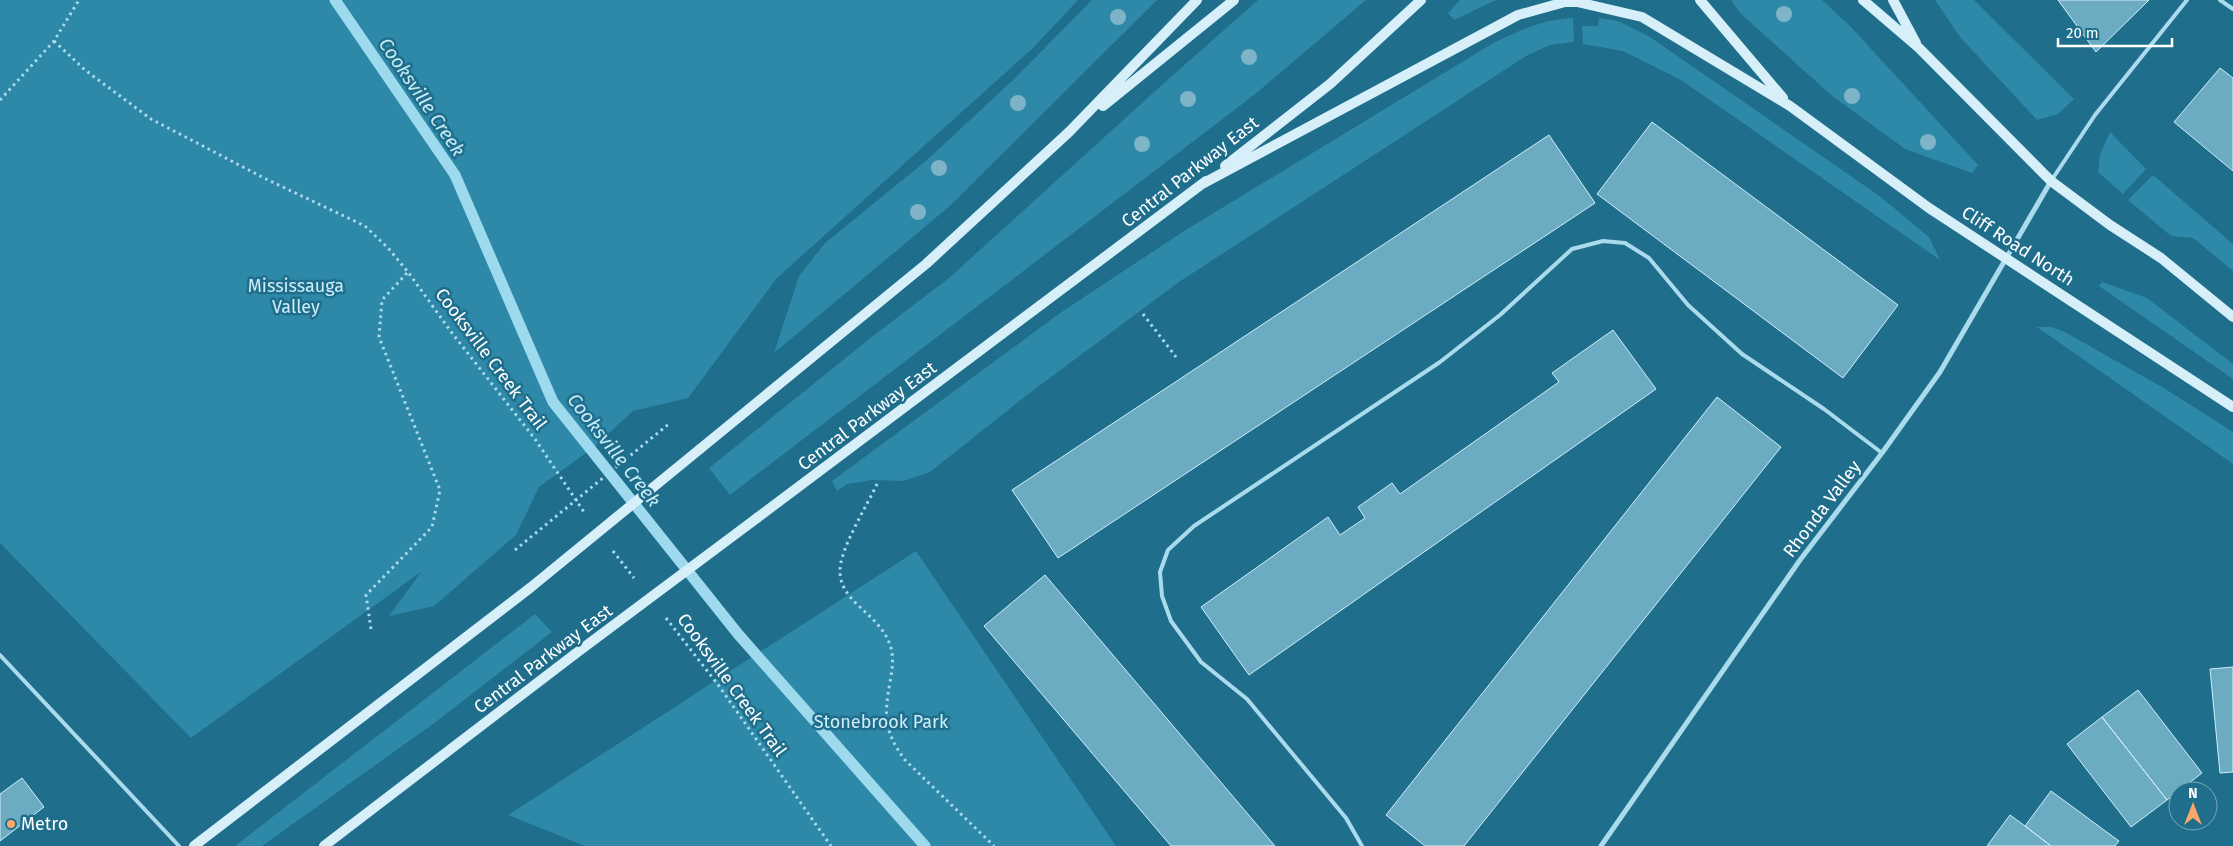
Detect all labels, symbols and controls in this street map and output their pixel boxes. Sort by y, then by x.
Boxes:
scale bar [2058,15,2172,47]
text: 20 m [2066,24,2099,42]
water label: Cooksville Creek [374,33,470,161]
street label: Central Parkway East [1117,111,1263,232]
street label: Cliff Road North [1957,201,2079,291]
park label: Mississauga Valley [248,275,344,318]
street label: Cooksville Creek Trail [430,284,552,434]
street label: Central Parkway East [793,356,941,475]
water label: Cooksville Creek [562,389,666,511]
street label: Rhonda Valley [1778,456,1866,562]
street label: Central Parkway East [469,599,617,718]
street label: Cooksville Creek Trail [673,609,791,761]
park label: Stonebrook Park [814,711,949,733]
north arrow [2168,781,2218,831]
text: N [2188,785,2198,802]
place label: Metro [21,813,68,835]
marker: Metro [5,818,17,830]

